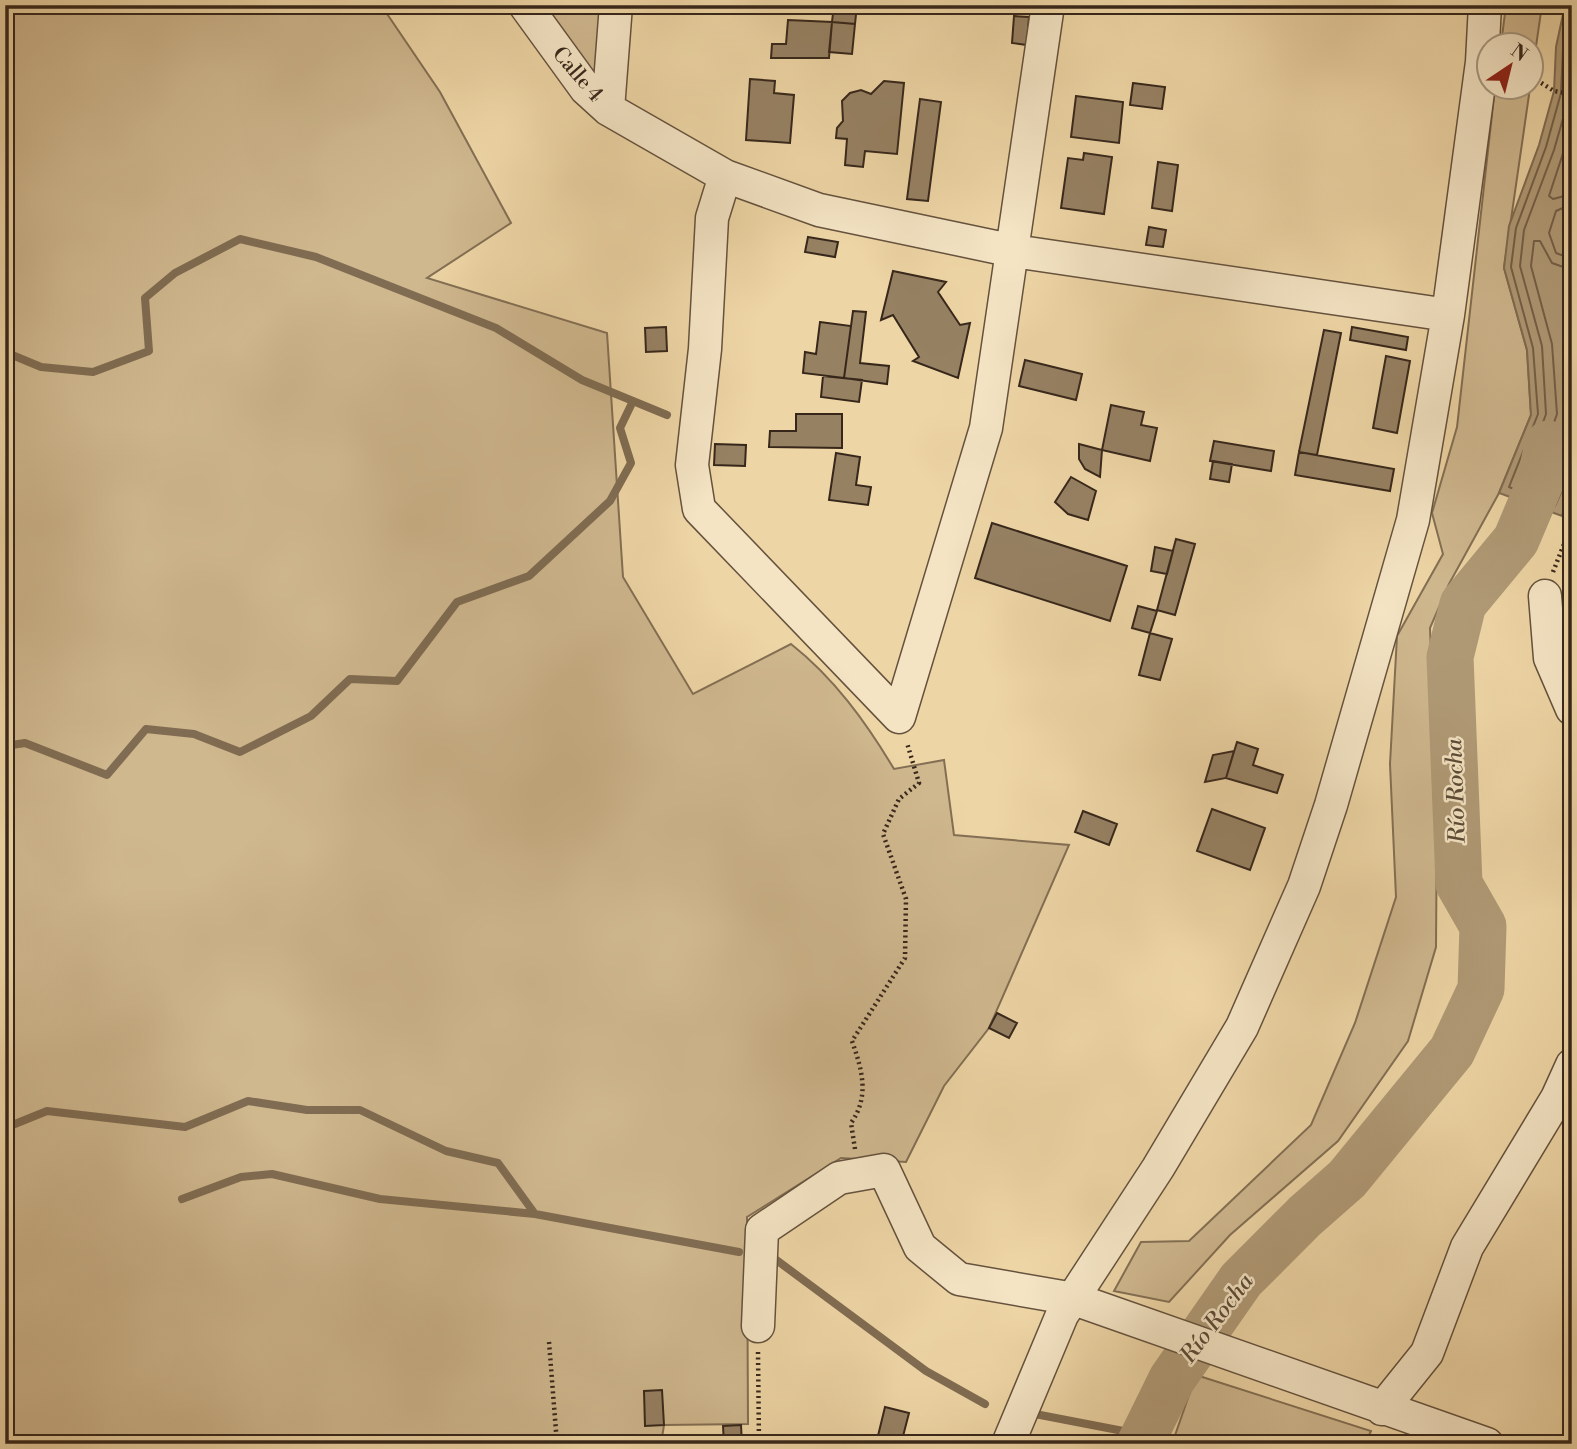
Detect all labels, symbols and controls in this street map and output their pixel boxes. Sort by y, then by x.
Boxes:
north arrow [1476,32,1546,102]
text: N [1506,39,1532,67]
street label: Calle 4 [546,42,608,108]
water label: Río Rocha [1440,738,1472,845]
water label: Río Rocha [1174,1268,1260,1370]

